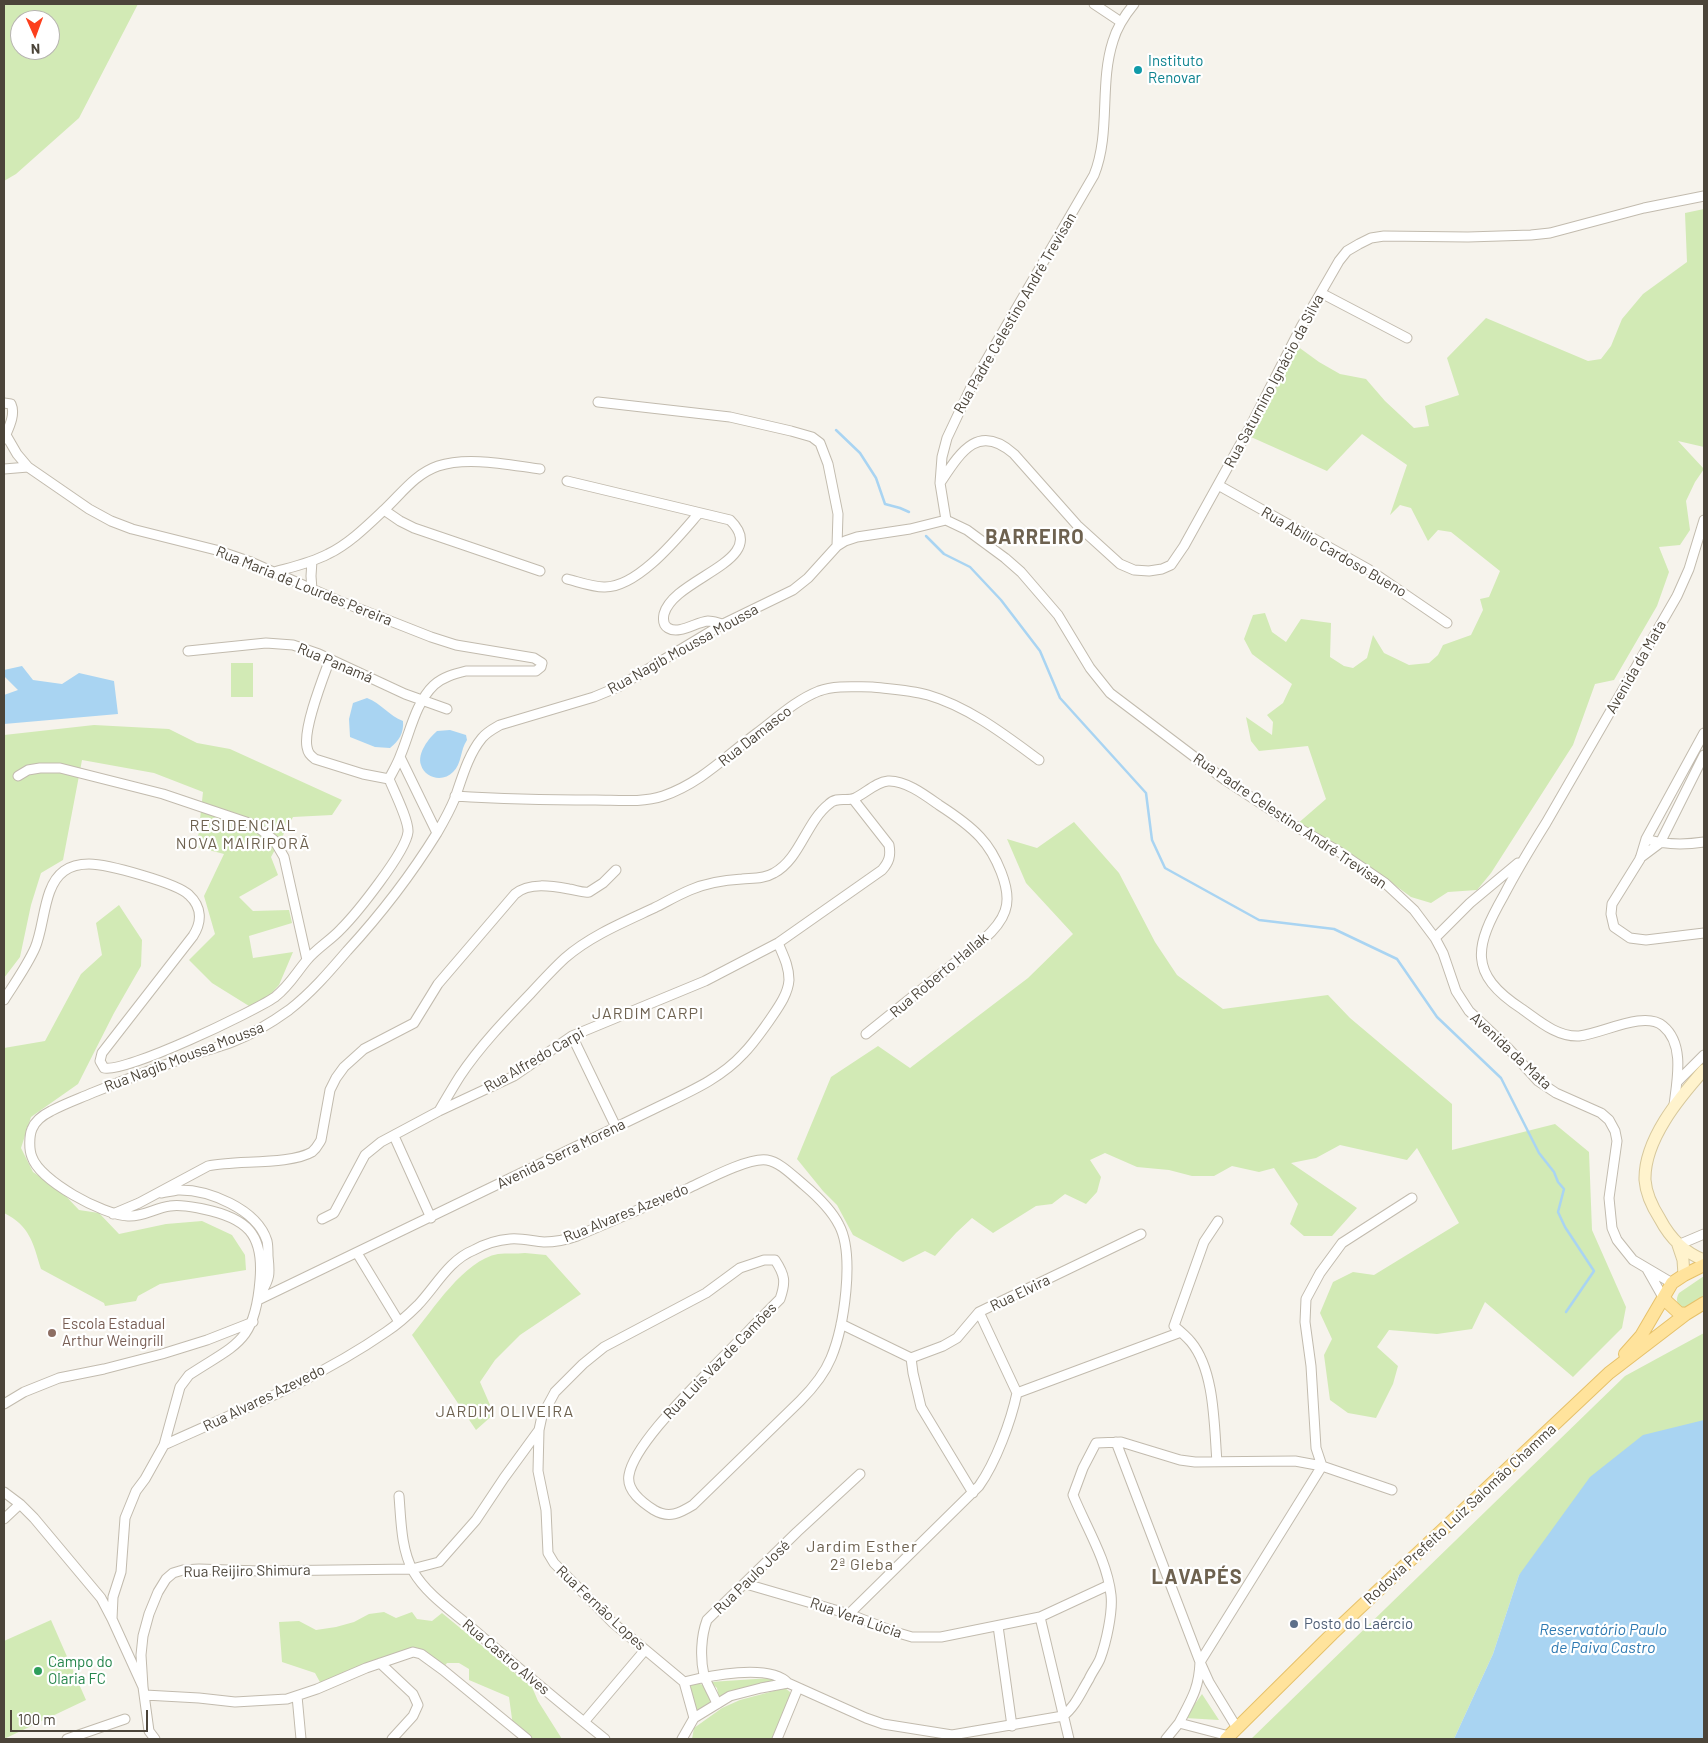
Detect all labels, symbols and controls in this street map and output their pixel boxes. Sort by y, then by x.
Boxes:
north arrow [10,10,60,60]
text: N [31,41,40,58]
place label: Instituto Renovar [1148,52,1203,87]
marker: Instituto Renovar [1132,64,1144,76]
street label: Rua Padre Celestino André Trevisan [950,209,1080,417]
street label: Rua Saturnino Ignácio da Silva [1220,291,1328,471]
street label: Rua Abílio Cardoso Bueno [1258,503,1410,601]
district label: BARREIRO [984,525,1086,549]
street label: Rua Maria de Lourdes Pereira [213,542,395,630]
street label: Rua Nagib Moussa Moussa [605,600,761,698]
street label: Avenida da Mata [1602,617,1670,717]
street label: Rua Panamá [295,639,375,687]
street label: Rua Damasco [715,702,795,770]
street label: Rua Padre Celestino André Trevisan [1190,749,1390,893]
district label: RESIDENCIAL NOVA MAIRIPORÃ [174,816,312,854]
street label: Rua Roberto Hallak [886,929,992,1021]
district label: JARDIM CARPI [590,1004,706,1024]
street label: Avenida da Mata [1467,1009,1555,1093]
street label: Rua Nagib Moussa Moussa [102,1018,266,1096]
street label: Rua Alfredo Carpi [481,1024,587,1096]
street label: Avenida Serra Morena [494,1115,628,1193]
street label: Rua Alvares Azevedo [561,1180,691,1246]
street label: Rua Elvira [987,1271,1053,1315]
street label: Rua Luis Vaz de Camões [660,1299,780,1423]
place label: Escola Estadual Arthur Weingrill [62,1315,165,1350]
marker: Escola Estadual Arthur Weingrill [46,1327,58,1339]
street label: Rua Alvares Azevedo [200,1361,328,1435]
district label: JARDIM OLIVEIRA [434,1402,576,1422]
street label: Rodovia Prefeito Luiz Salomão Chamma [1360,1420,1560,1608]
street label: Rua Paulo José [710,1536,794,1618]
district label: Jardim Esther 2ª Gleba [805,1537,919,1575]
street label: Rua Reijiro Shimura [183,1561,311,1581]
street label: Rua Fernão Lopes [552,1562,650,1654]
district label: LAVAPÉS [1151,1565,1243,1589]
street label: Rua Vera Lúcia [808,1594,904,1642]
street label: Rua Castro Alves [459,1615,553,1699]
place label: Posto do Laércio [1304,1615,1413,1633]
marker: Posto do Laércio [1288,1618,1300,1630]
water label: Reservatório Paulo de Paiva Castro [1539,1620,1667,1658]
place label: Campo do Olaria FC [48,1653,113,1688]
marker: Campo do Olaria FC [32,1665,44,1677]
scale bar [12,1700,150,1732]
text: 100 m [18,1710,56,1728]

